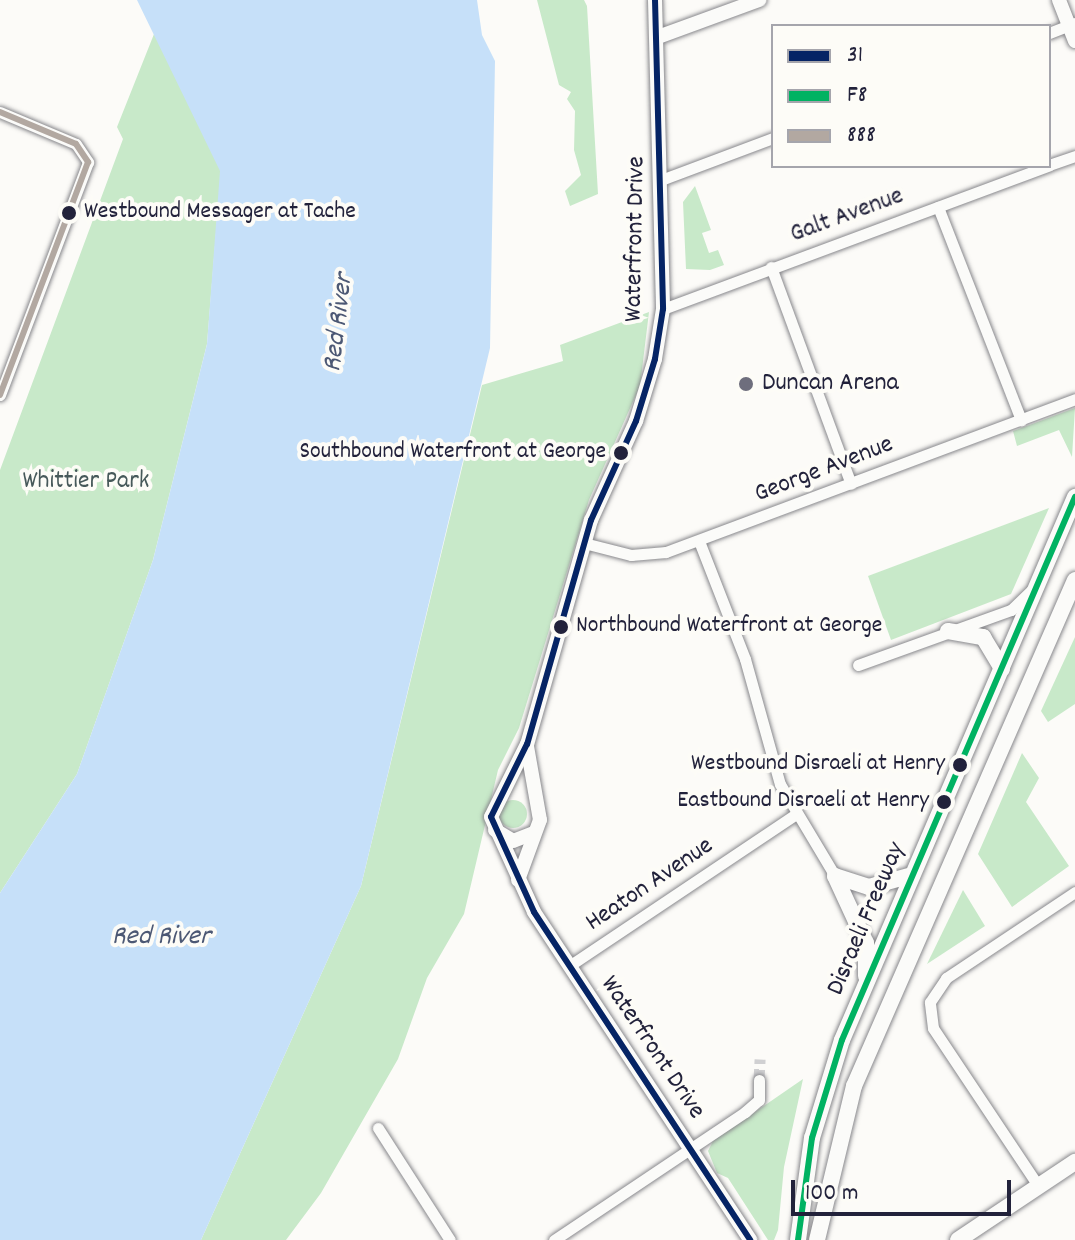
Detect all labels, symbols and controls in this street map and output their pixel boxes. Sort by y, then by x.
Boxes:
legend [771,24,1051,168]
text: 31 [847,39,863,73]
text: F8 [847,79,867,113]
text: 888 [847,119,876,153]
street label: Waterfront Drive [619,156,653,322]
street label: Galt Avenue [786,181,908,251]
place label: Westbound Messager at Tache [84,199,356,227]
marker: Westbound Messager at Tache [61,205,77,221]
water label: Red River [317,272,363,374]
place label: Duncan Arena [762,368,899,400]
marker: Duncan Arena [737,375,755,393]
street label: George Avenue [750,429,898,511]
place label: Southbound Waterfront at George [300,439,606,467]
marker: Southbound Waterfront at George [613,445,629,461]
park label: Whittier Park [23,466,149,498]
place label: Northbound Waterfront at George [576,613,882,641]
marker: Northbound Waterfront at George [553,619,569,635]
place label: Westbound Disraeli at Henry [691,751,945,779]
marker: Westbound Disraeli at Henry [952,757,968,773]
place label: Eastbound Disraeli at Henry [677,788,929,816]
marker: Eastbound Disraeli at Henry [936,794,952,810]
street label: Heaton Avenue [580,831,720,939]
street label: Disraeli Freeway [821,838,913,1000]
water label: Red River [112,921,210,955]
street label: Waterfront Drive [593,971,711,1125]
scale bar [795,1164,1015,1214]
text: 100 m [805,1177,858,1211]

